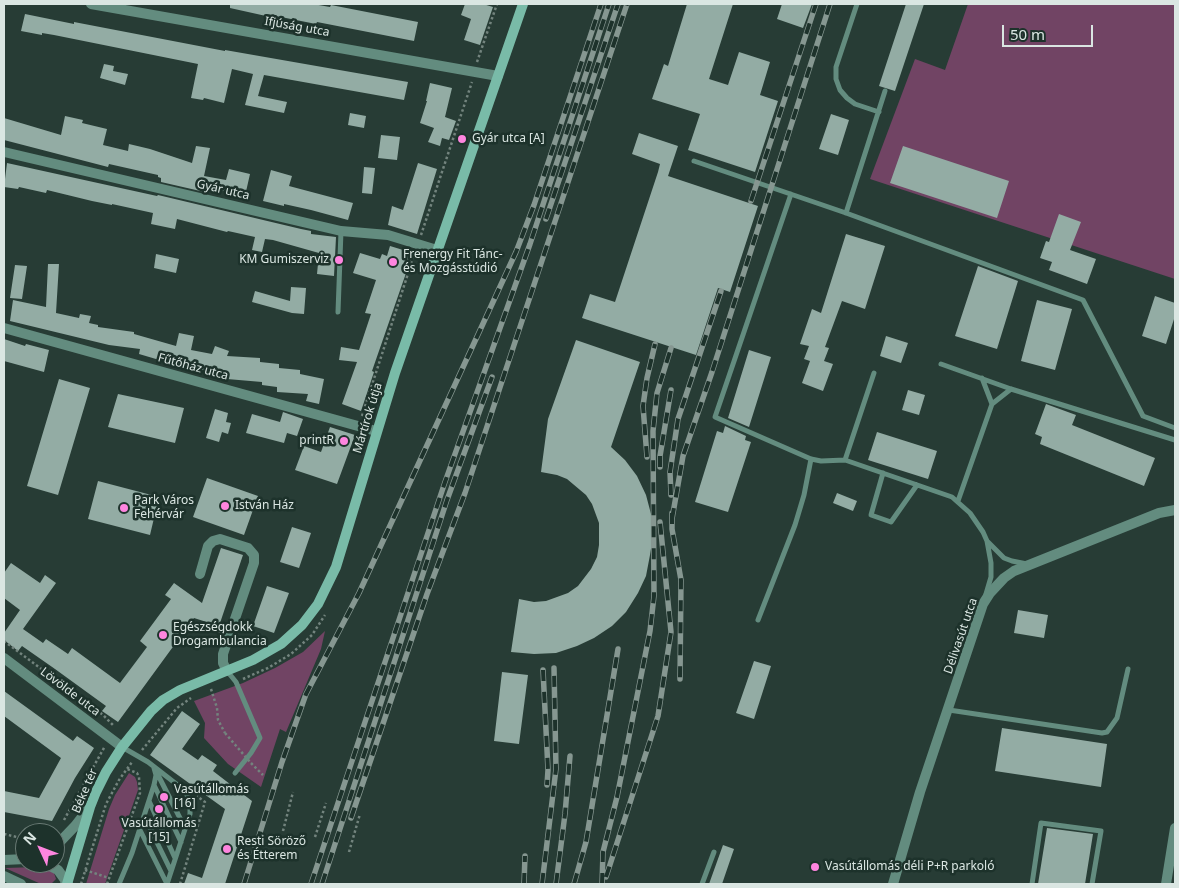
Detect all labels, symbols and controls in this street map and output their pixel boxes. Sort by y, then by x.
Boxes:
street label: Ifjúság utca [263,14,331,40]
scale bar [1004,15,1095,47]
text: 50 m [1010,24,1045,44]
place label: Gyár utca [A] [472,132,545,146]
marker: Gyár utca [A] [456,133,468,145]
street label: Gyár utca [195,177,251,203]
place label: Frenergy Fit Tánc- és Mozgásstúdió [403,248,503,276]
place label: KM Gumiszerviz [239,253,329,267]
marker: KM Gumiszerviz [333,254,345,266]
marker: Frenergy Fit Tánc- és Mozgásstúdió [387,256,399,268]
street label: Fűtőház utca [156,351,230,383]
street label: Mártírok útja [350,381,386,455]
place label: printR [299,434,334,448]
marker: printR [338,435,350,447]
place label: Park Város Fehérvár [134,494,194,522]
place label: István Ház [235,499,294,513]
marker: István Ház [219,500,231,512]
marker: Park Város Fehérvár [118,502,130,514]
street label: Délivasút utca [941,596,981,676]
place label: Egészségdokk Drogambulancia [173,621,267,649]
marker: Egészségdokk Drogambulancia [157,629,169,641]
street label: Lövölde utca [37,665,103,719]
street label: Béke tér [69,767,101,815]
place label: Vasútállomás [16] [174,783,249,811]
marker: Vasútállomás [16] [158,791,170,803]
marker: Vasútállomás [15] [153,803,165,815]
place label: Vasútállomás [15] [121,817,197,845]
north arrow [15,823,65,873]
text: N [19,827,40,849]
place label: Resti Söröző és Étterem [237,835,306,863]
marker: Resti Söröző és Étterem [221,843,233,855]
place label: Vasútállomás déli P+R parkoló [825,860,994,874]
marker: Vasútállomás déli P+R parkoló [809,861,821,873]

